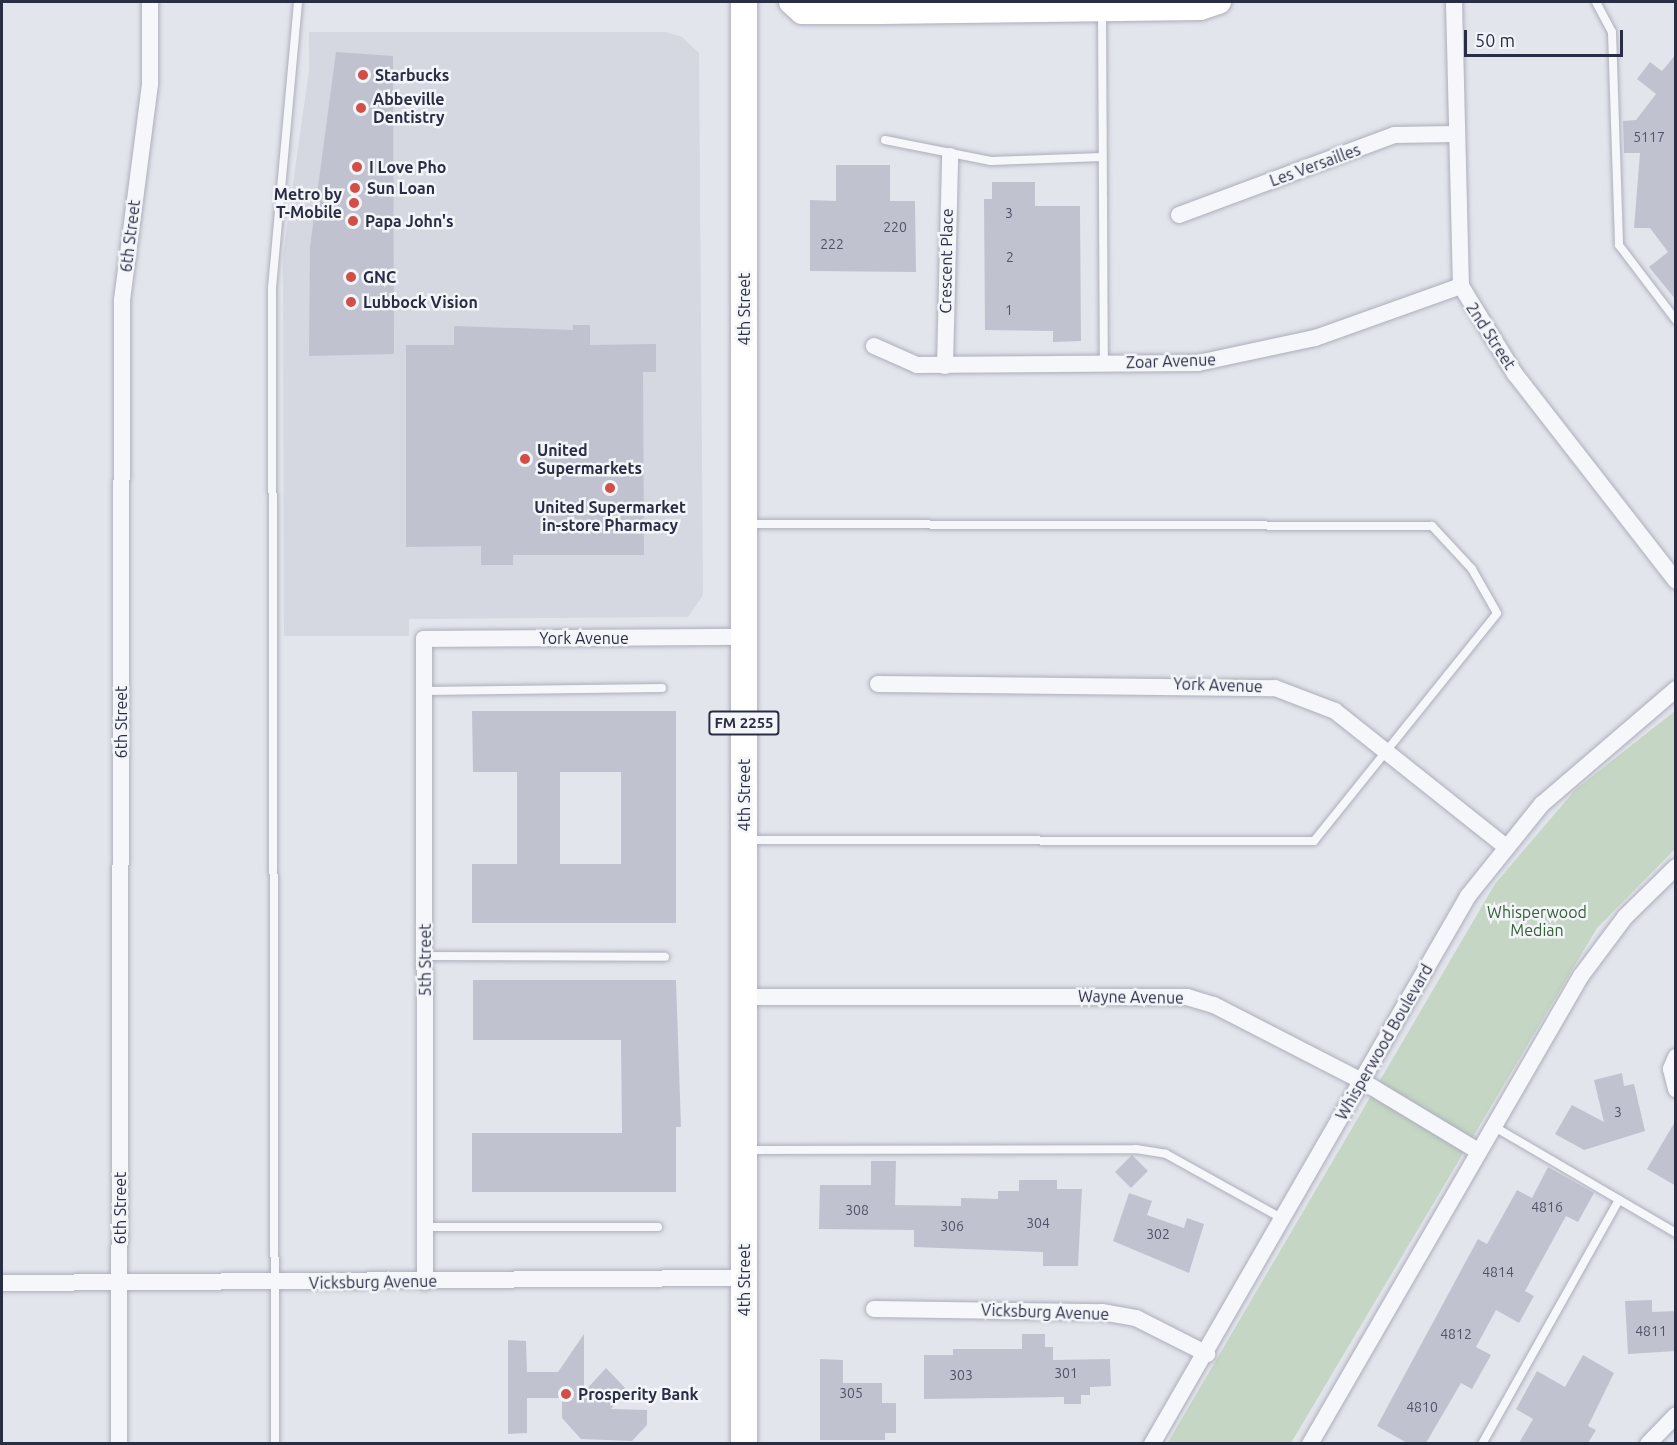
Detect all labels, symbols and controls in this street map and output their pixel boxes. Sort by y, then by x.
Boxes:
scale bar [1467,18,1626,56]
text: 50 m [1475,30,1515,50]
place label: Starbucks [375,65,449,85]
marker: Starbucks [356,68,370,82]
place label: Abbeville Dentistry [373,89,445,127]
marker: Abbeville Dentistry [354,101,368,115]
house number: 5117 [1633,129,1665,145]
street label: Les Versailles [1267,140,1363,190]
place label: I Love Pho [369,157,446,177]
marker: I Love Pho [350,160,364,174]
place label: Sun Loan [367,178,435,198]
marker: Sun Loan [348,181,362,195]
place label: Metro by T-Mobile [274,184,342,222]
marker: Metro by T-Mobile [347,196,361,210]
street label: 6th Street [116,199,144,273]
house number: 3 [1005,205,1013,221]
street label: Crescent Place [935,208,957,314]
place label: Papa John's [365,211,453,231]
marker: Papa John's [346,214,360,228]
house number: 220 [883,219,907,235]
house number: 222 [820,236,844,252]
house number: 2 [1006,249,1014,265]
place label: GNC [363,267,396,287]
marker: GNC [344,270,358,284]
street label: 4th Street [734,273,754,345]
place label: Lubbock Vision [363,292,478,312]
marker: Lubbock Vision [344,295,358,309]
street label: 2nd Street [1462,299,1520,373]
house number: 1 [1005,302,1013,318]
street label: Zoar Avenue [1126,350,1216,372]
place label: United Supermarkets [537,440,642,478]
marker: United Supermarkets [518,452,532,466]
marker: United Supermarket in-store Pharmacy [603,481,617,495]
place label: United Supermarket in-store Pharmacy [534,497,686,535]
street label: York Avenue [539,628,629,648]
street label: York Avenue [1173,674,1263,696]
street label: 6th Street [111,686,131,758]
road number: FM 2255 [708,711,780,735]
street label: 4th Street [734,759,754,831]
park label: Whisperwood Median [1487,902,1587,940]
street label: 5th Street [415,924,435,996]
street label: Whisperwood Boulevard [1332,961,1436,1123]
street label: Wayne Avenue [1078,986,1184,1008]
house number: 3 [1614,1104,1622,1120]
street label: 6th Street [110,1172,130,1244]
house number: 4816 [1531,1199,1563,1215]
house number: 308 [845,1202,869,1218]
house number: 304 [1026,1215,1050,1231]
house number: 306 [940,1218,964,1234]
house number: 302 [1146,1226,1170,1242]
street label: 4th Street [734,1244,754,1316]
house number: 4814 [1482,1264,1514,1280]
street label: Vicksburg Avenue [309,1271,437,1293]
street label: Vicksburg Avenue [981,1300,1109,1324]
house number: 4811 [1635,1323,1667,1339]
house number: 4812 [1440,1326,1472,1342]
house number: 301 [1054,1365,1078,1381]
house number: 303 [949,1367,973,1383]
place label: Prosperity Bank [578,1384,699,1404]
house number: 305 [839,1385,863,1401]
marker: Prosperity Bank [559,1387,573,1401]
house number: 4810 [1406,1399,1438,1415]

